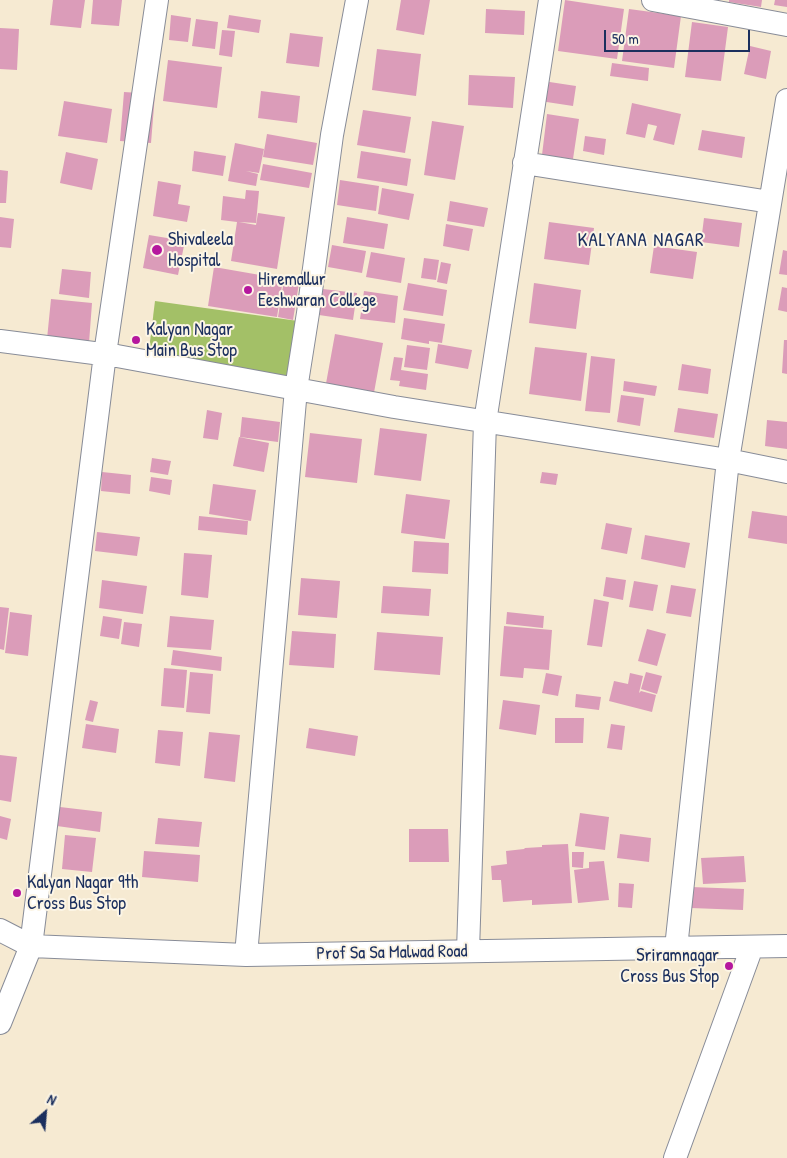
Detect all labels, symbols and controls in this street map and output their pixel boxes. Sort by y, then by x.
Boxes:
scale bar [607,20,753,52]
text: 50 m [612,28,639,49]
place label: Shivaleela Hospital [168,229,233,272]
district label: KALYANA NAGAR [576,230,706,252]
marker: Shivaleela Hospital [150,243,164,257]
place label: Hiremallur Eeshwaran College [258,269,376,312]
marker: Hiremallur Eeshwaran College [242,284,254,296]
place label: Kalyan Nagar Main Bus Stop [146,319,237,362]
marker: Kalyan Nagar Main Bus Stop [130,334,142,346]
place label: Kalyan Nagar 9th Cross Bus Stop [27,872,138,914]
marker: Kalyan Nagar 9th Cross Bus Stop [11,887,23,899]
street label: Prof Sa Sa Malwad Road [316,941,468,965]
place label: Sriramnagar Cross Bus Stop [620,945,719,988]
marker: Sriramnagar Cross Bus Stop [723,960,735,972]
north arrow [20,1088,70,1138]
text: N [44,1089,60,1109]

